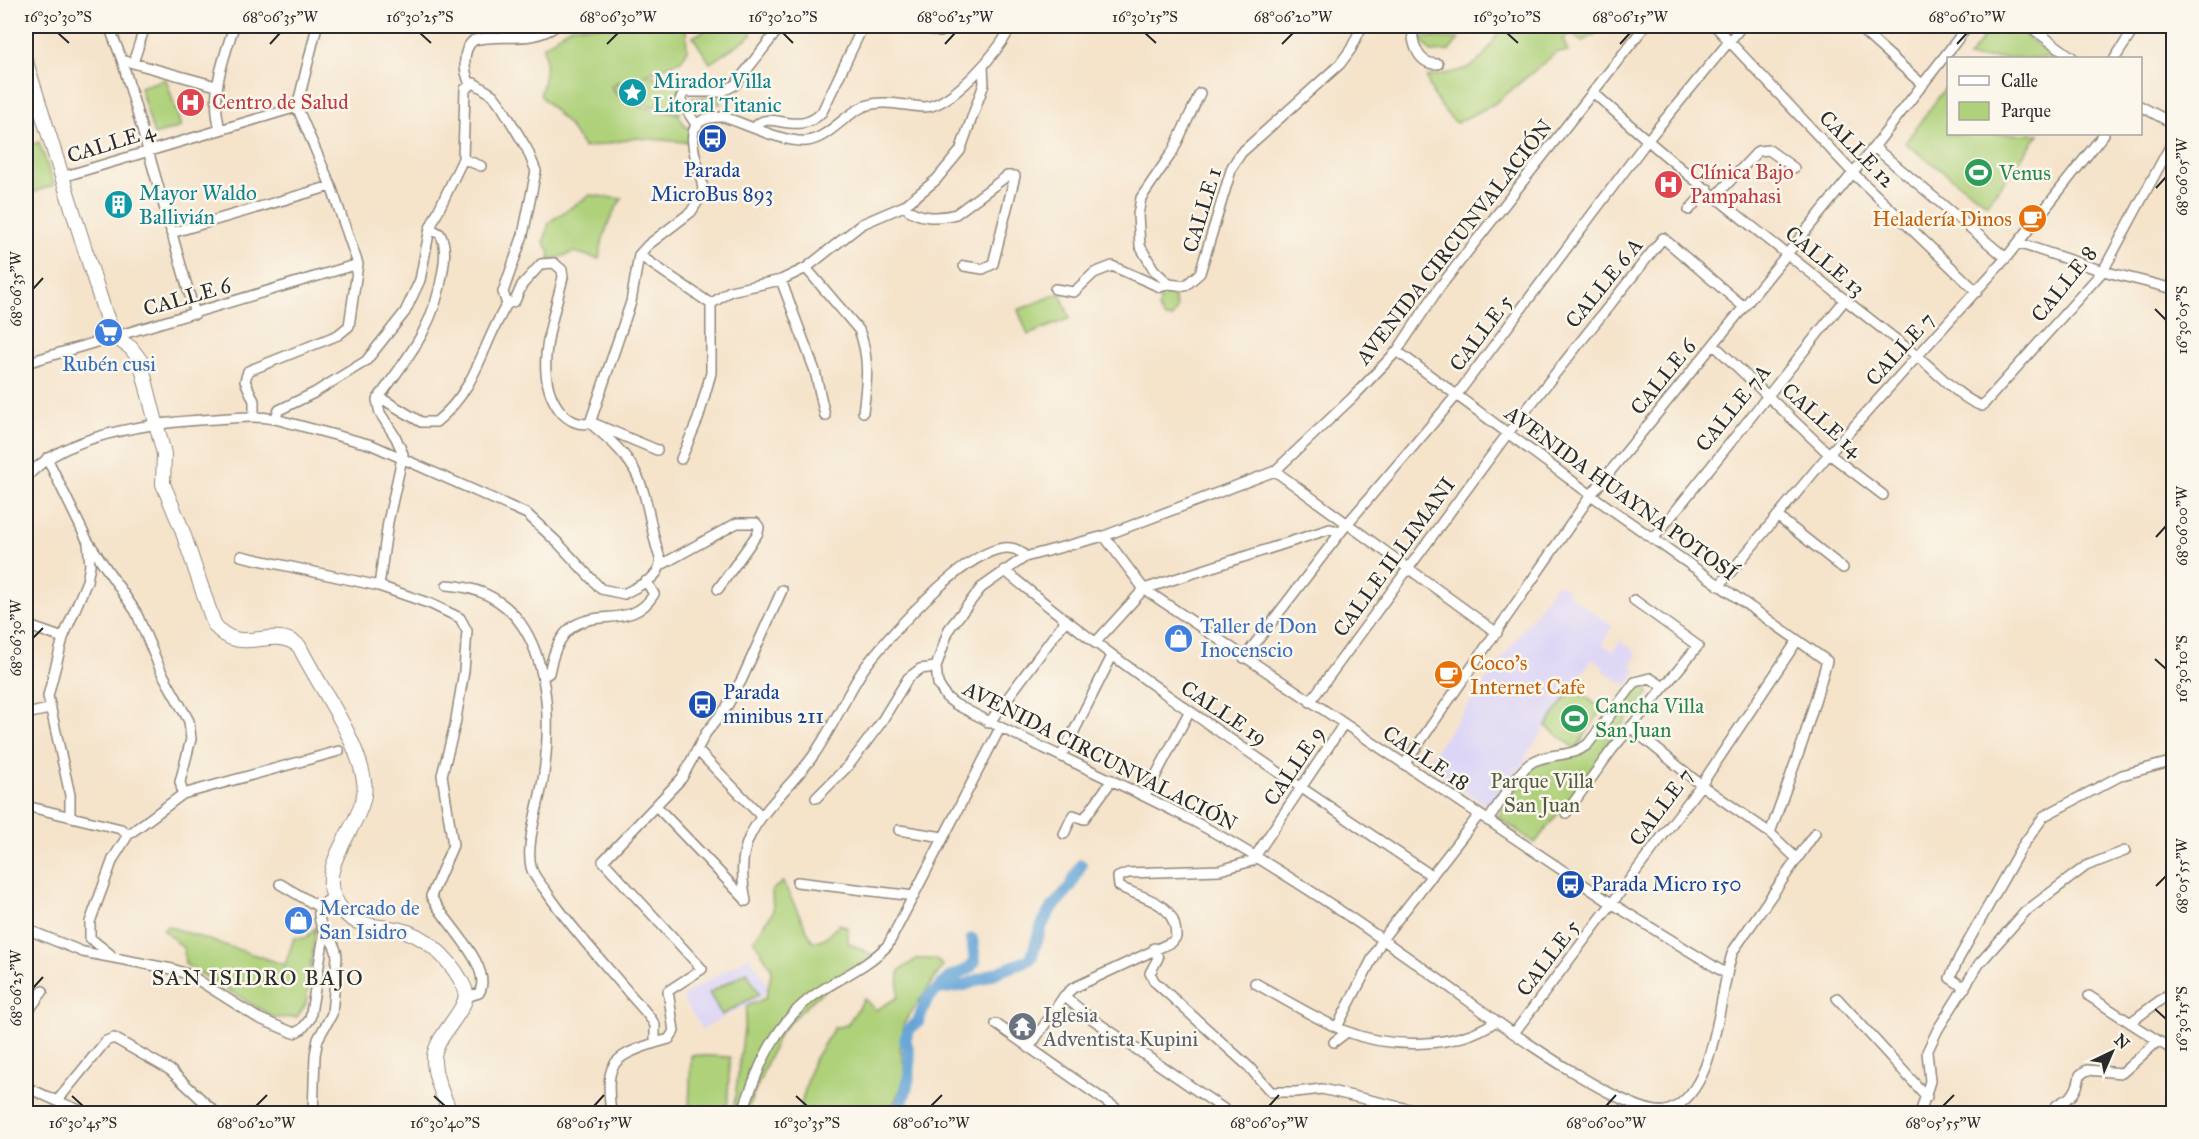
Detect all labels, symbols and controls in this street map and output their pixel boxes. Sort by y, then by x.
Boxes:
text: 16°30'30"S [24,8,92,26]
text: 68°06'35"W [242,8,318,26]
text: 16°30'25"S [386,8,454,26]
text: 68°06'30"W [579,8,657,26]
text: 16°30'20"S [748,8,818,26]
text: 68°06'25"W [917,8,994,26]
text: 16°30'15"S [1112,8,1178,26]
text: 68°06'20"W [1254,8,1333,26]
text: 16°30'10"S [1473,8,1541,26]
text: 68°06'15"W [1592,8,1668,26]
text: 68°06'10"W [1928,8,2006,26]
legend [1947,57,2142,135]
place label: Mirador Villa Litoral Titanic [653,68,782,118]
text: Calle [2001,70,2038,92]
place icon: Mirador Villa Litoral Titanic [616,77,648,109]
hospital icon: Centro de Salud [175,86,207,118]
place label: Centro de Salud [212,89,349,115]
text: Parque [2001,100,2051,123]
street label: CALLE 12 [1814,105,1901,194]
street label: AVENIDA CIRCUNVALACIÓN [1349,113,1558,371]
street label: CALLE 4 [64,117,159,169]
bus stop icon: Parada MicroBus 893 [696,123,728,155]
text: 68°06'05"W [2173,137,2191,216]
place label: Parada MicroBus 893 [651,157,773,207]
sports icon: Venus [1962,157,1994,189]
place label: Clínica Bajo Pampahasi [1690,159,1794,209]
place label: Venus [1998,160,2051,186]
street label: CALLE 1 [1177,164,1227,256]
hospital icon: Clínica Bajo Pampahasi [1653,168,1685,200]
place label: Mayor Waldo Ballivián [139,180,257,230]
building icon: Mayor Waldo Ballivián [102,189,134,221]
cafe icon: Heladería Dinos [2017,203,2049,235]
place label: Heladería Dinos [1872,206,2012,232]
street label: CALLE 13 [1780,220,1870,302]
street label: CALLE 6 A [1560,233,1648,333]
street label: CALLE 8 [2026,241,2102,327]
text: 68°06'35"W [7,251,25,327]
street label: CALLE 6 [140,272,235,322]
text: 16°30'05"S [2173,286,2191,354]
street label: CALLE 5 [1444,290,1518,376]
street label: CALLE 7 [1860,307,1940,391]
supermarket icon: Rubén cusi [93,317,125,349]
street label: CALLE 6 [1625,333,1702,420]
place label: Rubén cusi [62,351,156,377]
street label: CALLE 7A [1690,359,1776,457]
street label: CALLE 14 [1776,377,1868,464]
street label: AVENIDA HUAYNA POTOSÍ [1499,399,1744,587]
street label: CALLE ILLIMANI [1327,472,1461,642]
text: 68°06'00"W [2173,485,2191,566]
text: 68°06'30"W [7,599,25,677]
place label: Taller de Don Inocenscio [1200,613,1317,663]
shop icon: Taller de Don Inocenscio [1163,622,1195,654]
text: 16°30'10"S [2173,635,2191,703]
place label: Coco's Internet Cafe [1470,650,1585,700]
cafe icon: Coco's Internet Cafe [1433,659,1465,691]
street label: AVENIDA CIRCUNVALACIÓN [958,674,1242,837]
street label: CALLE 19 [1176,675,1272,751]
place label: Parada minibus 211 [723,679,824,729]
bus stop icon: Parada minibus 211 [686,688,718,720]
place label: Cancha Villa San Juan [1595,693,1704,743]
sports icon: Cancha Villa San Juan [1558,702,1590,734]
street label: CALLE 18 [1378,720,1474,796]
street label: CALLE 9 [1258,721,1330,811]
street label: CALLE 7 [1623,763,1699,851]
park label: Parque Villa San Juan [1490,768,1594,818]
text: 68°05'55"W [2173,837,2191,914]
bus stop icon: Parada Micro 150 [1554,868,1586,900]
place label: Parada Micro 150 [1591,871,1742,897]
place label: Mercado de San Isidro [319,895,420,945]
shop icon: Mercado de San Isidro [282,904,314,936]
street label: CALLE 5 [1511,915,1585,1001]
text: 68°06'25"W [7,949,25,1026]
district label: SAN ISIDRO BAJO [152,964,364,991]
text: 16°30'15"S [2173,986,2191,1052]
place label: Iglesia Adventista Kupini [1042,1002,1198,1052]
temple icon: Iglesia Adventista Kupini [1006,1011,1038,1043]
north arrow [2082,1022,2142,1082]
text: N [2111,1030,2134,1053]
text: 16°30'45"S [49,1114,117,1132]
text: 68°06'20"W [217,1114,296,1132]
text: 16°30'40"S [410,1114,480,1132]
text: 68°06'15"W [556,1114,632,1132]
text: 16°30'35"S [774,1114,840,1132]
text: 68°06'10"W [892,1114,970,1132]
text: 68°06'05"W [1230,1114,1309,1132]
text: 68°06'00"W [1566,1114,1647,1132]
text: 68°05'55"W [1905,1114,1982,1132]

